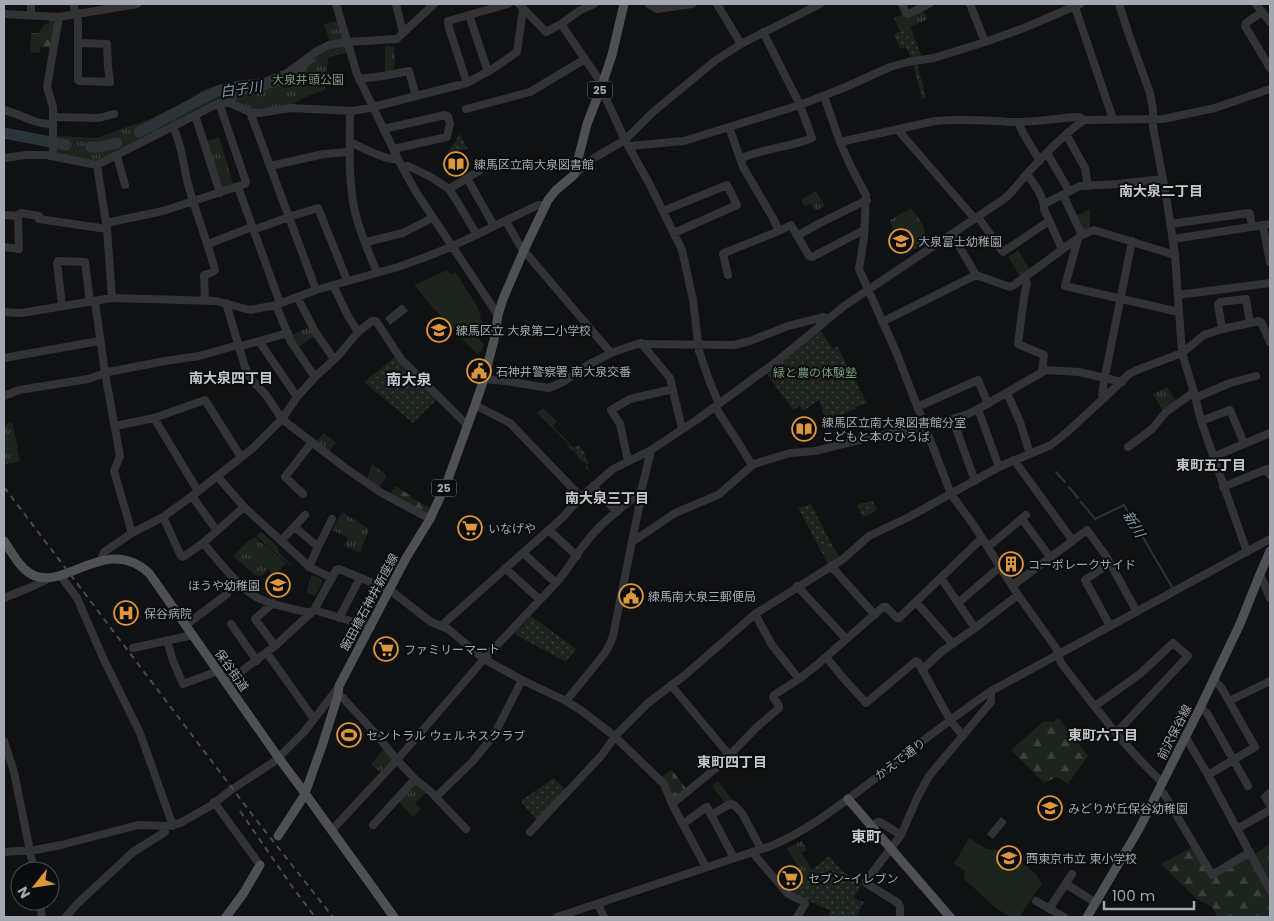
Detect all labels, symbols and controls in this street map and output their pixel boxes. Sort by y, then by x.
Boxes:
park label: 大泉井頭公園 [272,71,344,88]
water label: 白子川 [219,76,265,102]
road number: 25 [588,82,612,98]
library icon: 練馬区立南大泉図書館 [443,151,469,177]
place label: 練馬区立南大泉図書館 [474,156,594,173]
district label: 南大泉二丁目 [1119,181,1203,201]
school or university icon: 大泉富士幼稚園 [888,228,914,254]
place label: 大泉富士幼稚園 [918,233,1002,250]
school or university icon: 練馬区立 大泉第二小学校 [426,317,452,343]
place label: 練馬区立 大泉第二小学校 [456,322,591,339]
public building icon: 石神井警察署 南大泉交番 [466,358,492,384]
place label: 石神井警察署 南大泉交番 [496,363,631,380]
park label: 緑と農の体験塾 [773,364,857,381]
district label: 南大泉四丁目 [189,368,273,388]
district label: 南大泉 [386,369,432,390]
place label: 練馬区立南大泉図書館分室 こどもと本のひろば [822,414,966,445]
library icon: 練馬区立南大泉図書館分室 こどもと本のひろば [791,416,817,442]
district label: 東町五丁目 [1176,455,1246,475]
road number: 25 [432,479,456,496]
district label: 南大泉三丁目 [565,488,649,508]
water label: 新川 [1118,507,1151,543]
supermarket icon: いなげや [457,515,483,541]
place label: いなげや [488,520,536,537]
street label: 飯田橋石神井新座線 [336,550,402,654]
building icon: コーポレークサイド [998,551,1024,577]
place label: コーポレークサイド [1028,556,1136,573]
school or university icon: ほうや幼稚園 [265,572,291,598]
place label: ほうや幼稚園 [188,577,260,594]
public building icon: 練馬南大泉三郵便局 [618,583,644,609]
place label: 練馬南大泉三郵便局 [648,588,756,605]
hospital icon: 保谷病院 [113,600,139,626]
place label: 保谷病院 [144,605,192,622]
supermarket icon: ファミリーマート [373,636,399,662]
place label: ファミリーマート [404,641,500,658]
street label: 保谷街道 [211,645,253,695]
street label: 前沢保谷線 [1153,701,1195,763]
sports icon: セントラル ウェルネスクラブ [336,722,362,748]
district label: 東町六丁目 [1068,725,1138,745]
place label: セントラル ウェルネスクラブ [366,727,525,744]
street label: かえで通り [871,734,929,784]
district label: 東町四丁目 [697,752,767,772]
school or university icon: みどりが丘保谷幼稚園 [1037,795,1063,821]
place label: みどりが丘保谷幼稚園 [1068,800,1188,817]
district label: 東町 [851,826,881,847]
school or university icon: 西東京市立 東小学校 [996,845,1022,871]
place label: 西東京市立 東小学校 [1026,850,1137,867]
north arrow [10,861,60,911]
supermarket icon: セブン-イレブン [777,865,803,891]
place label: セブン-イレブン [808,870,899,887]
scale bar [1104,878,1194,910]
text: N [12,883,35,902]
text: 100 m [1112,885,1155,906]

